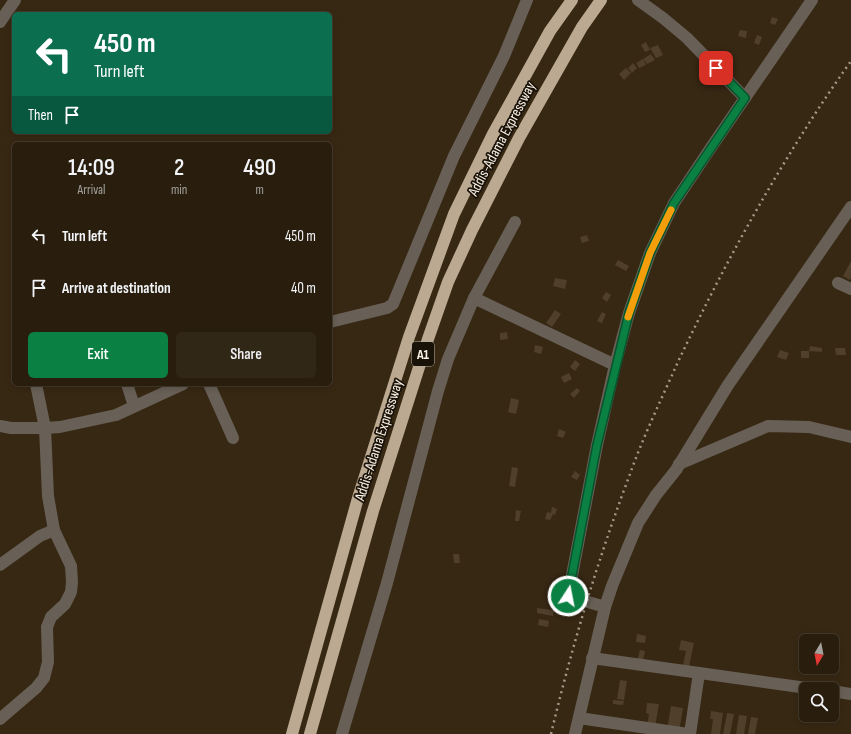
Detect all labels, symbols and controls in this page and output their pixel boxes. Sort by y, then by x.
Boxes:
text: 450 m [94,27,156,60]
icon: left [28,28,80,80]
pin [699,51,733,85]
icon: arrive [705,57,727,79]
text: Turn left [94,61,145,82]
street label: Addis-Adama Expressway [463,78,540,200]
icon: arrive [61,104,83,126]
text: Then [28,106,53,125]
text: 14:09 [68,153,115,182]
text: 2 [174,153,184,182]
text: 490 [243,153,276,182]
text: Arrival [77,182,105,198]
text: min [171,182,187,198]
text: m [255,182,264,198]
icon: left [28,225,50,247]
text: Turn left [62,227,107,246]
text: 450 m [285,227,316,246]
icon: arrive [28,277,50,299]
text: Arrive at destination [62,279,171,298]
text: 40 m [291,279,316,298]
button: Exit [28,332,168,378]
button: Share [176,332,316,378]
road number: A1 [412,342,434,366]
street label: Addis-Adama Expressway [350,377,408,504]
position arrow [547,575,589,617]
north arrow [799,634,839,674]
map controls [799,634,839,722]
button: search [799,682,839,722]

